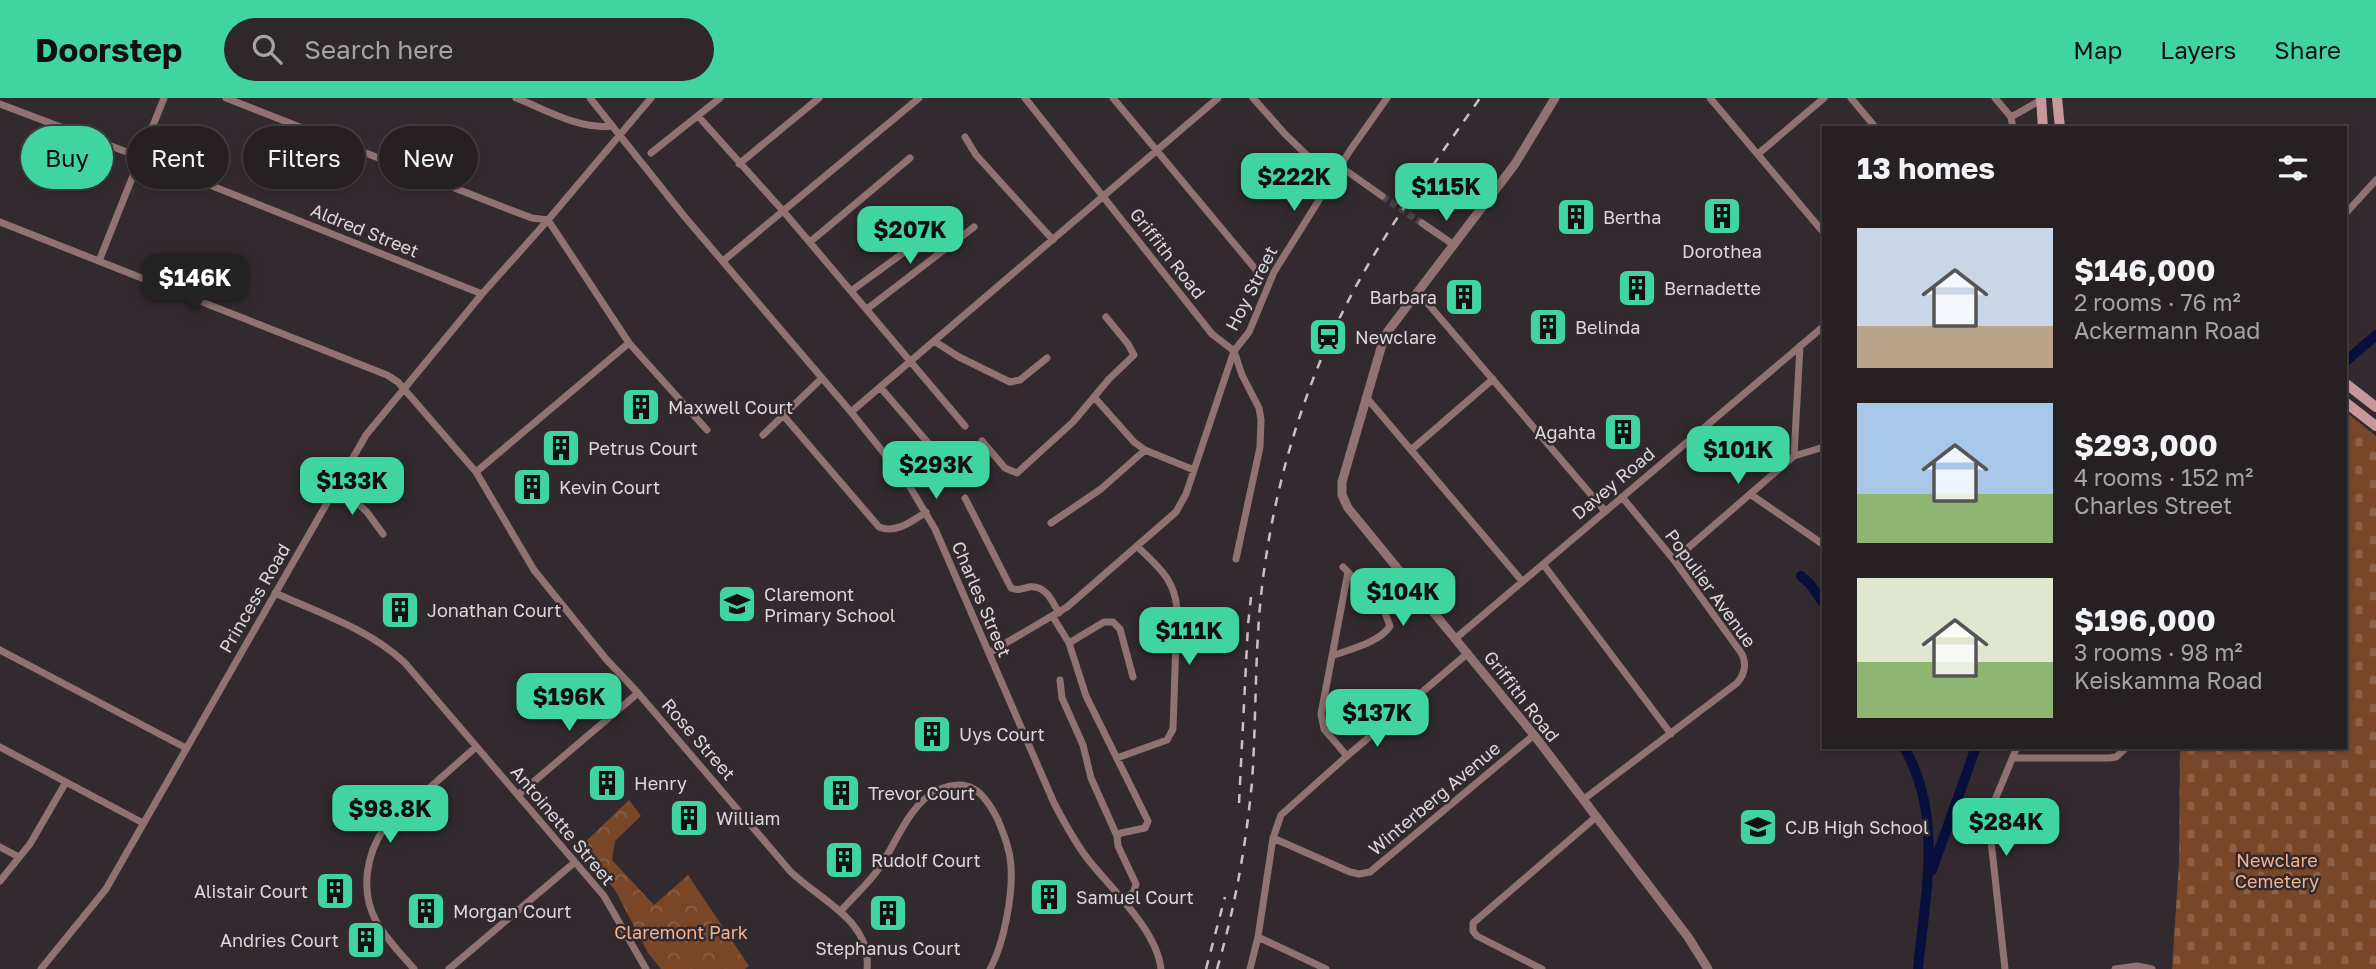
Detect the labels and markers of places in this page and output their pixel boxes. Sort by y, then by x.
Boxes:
pin: $222K [1245,153,1343,213]
pin: $115K [1397,164,1495,223]
building icon: Dorothea [1701,195,1743,237]
building icon: Bertha [1555,196,1597,238]
pin: $207K [861,206,959,266]
place label: Bertha [1603,206,1661,228]
place label: Dorothea [1682,240,1762,262]
pin: $146K [146,254,244,314]
building icon: Bernadette [1616,267,1658,309]
building icon: Barbara [1443,276,1485,318]
place label: Bernadette [1664,277,1761,299]
place label: Barbara [1370,286,1437,308]
building icon: Belinda [1527,306,1569,348]
station icon: Newclare [1307,316,1349,358]
place label: Belinda [1575,316,1640,338]
place label: Newclare [1355,326,1436,348]
building icon: Maxwell Court [620,386,662,428]
place label: Maxwell Court [668,396,793,418]
building icon: Agahta [1602,411,1644,453]
place label: Agahta [1535,421,1596,443]
pin: $101K [1689,426,1787,486]
building icon: Petrus Court [540,427,582,469]
place label: Petrus Court [588,437,698,459]
pin: $293K [887,442,985,501]
pin: $133K [303,458,401,517]
building icon: Kevin Court [511,466,553,508]
place label: Kevin Court [559,476,660,498]
pin: $104K [1354,568,1452,628]
school or university icon: Claremont Primary School [716,583,758,625]
place label: Claremont Primary School [764,583,896,626]
building icon: Jonathan Court [379,589,421,631]
place label: Jonathan Court [427,599,561,621]
pin: $111K [1140,608,1238,667]
pin: $196K [520,674,618,733]
pin: $137K [1328,690,1426,749]
building icon: Uys Court [911,713,953,755]
place label: Uys Court [959,723,1045,745]
building icon: Henry [586,762,628,804]
place label: Henry [634,772,687,794]
building icon: Trevor Court [820,772,862,814]
place label: Trevor Court [868,782,975,804]
pin: $98.8K [333,786,447,845]
building icon: William [668,797,710,839]
pin: $284K [1957,798,2055,858]
school or university icon: CJB High School [1737,806,1779,848]
place label: William [716,807,781,829]
place label: CJB High School [1785,816,1929,838]
building icon: Rudolf Court [823,839,865,881]
place label: Rudolf Court [871,849,981,871]
building icon: Alistair Court [314,870,356,912]
building icon: Samuel Court [1028,876,1070,918]
place label: Alistair Court [194,880,308,902]
place label: Samuel Court [1076,886,1194,908]
building icon: Morgan Court [405,890,447,932]
building icon: Stephanus Court [867,892,909,934]
place label: Morgan Court [453,900,571,922]
building icon: Andries Court [345,919,387,961]
place label: Andries Court [220,929,339,951]
place label: Stephanus Court [815,937,961,959]

